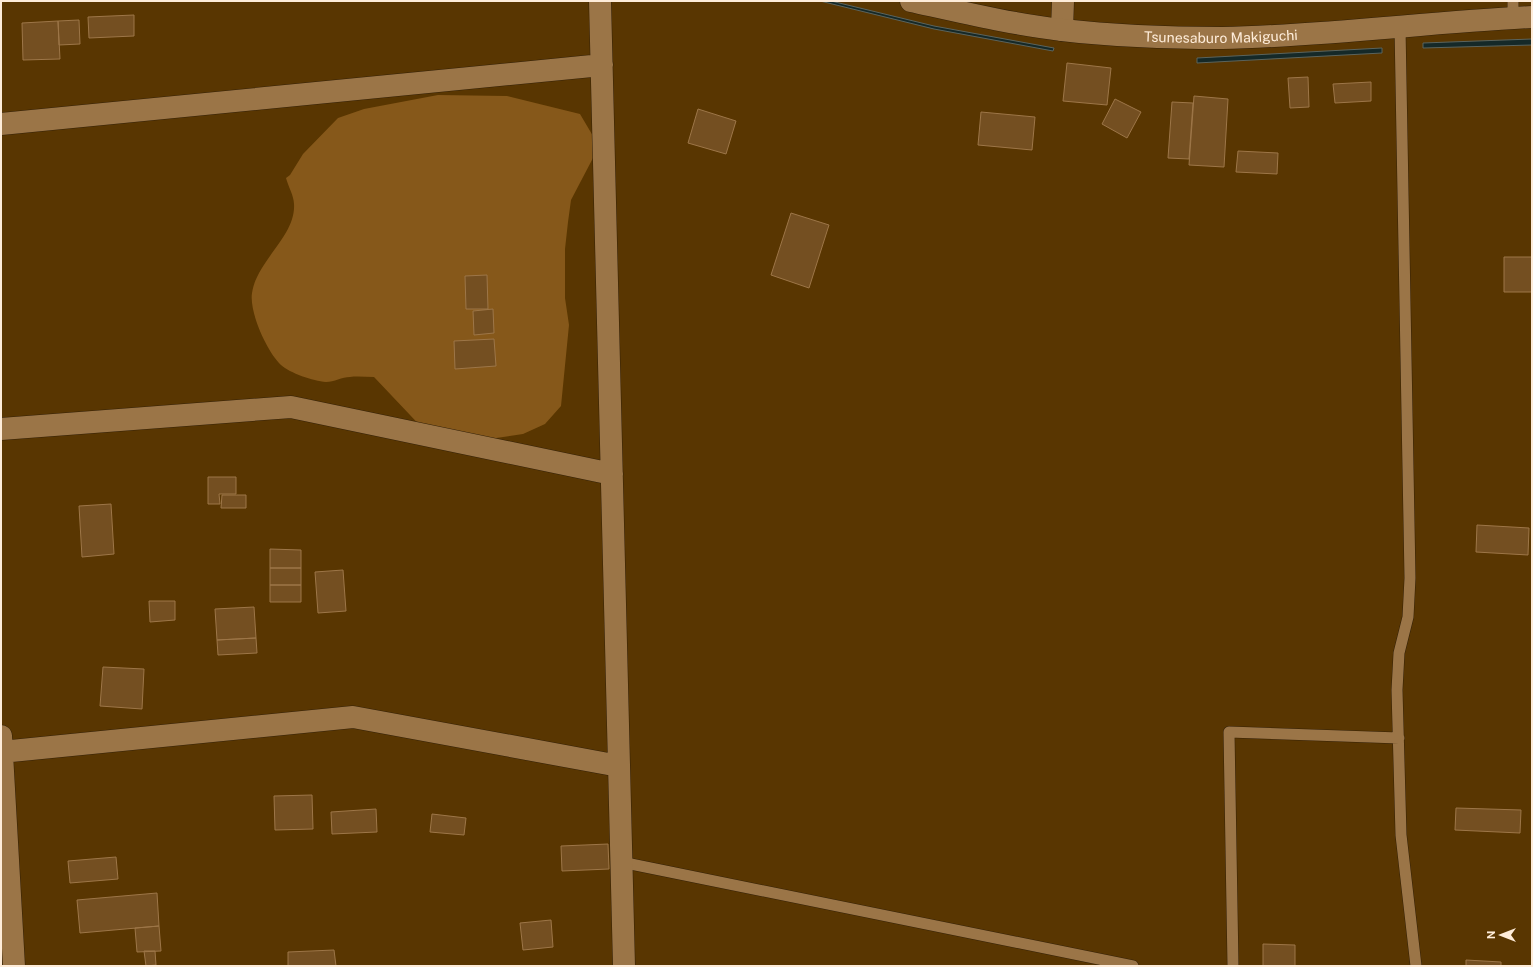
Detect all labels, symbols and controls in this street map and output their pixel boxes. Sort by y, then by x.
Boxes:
street label: Tsunesaburo Makiguchi [1144,27,1298,46]
north arrow [1481,915,1521,955]
text: N [1485,931,1497,939]

